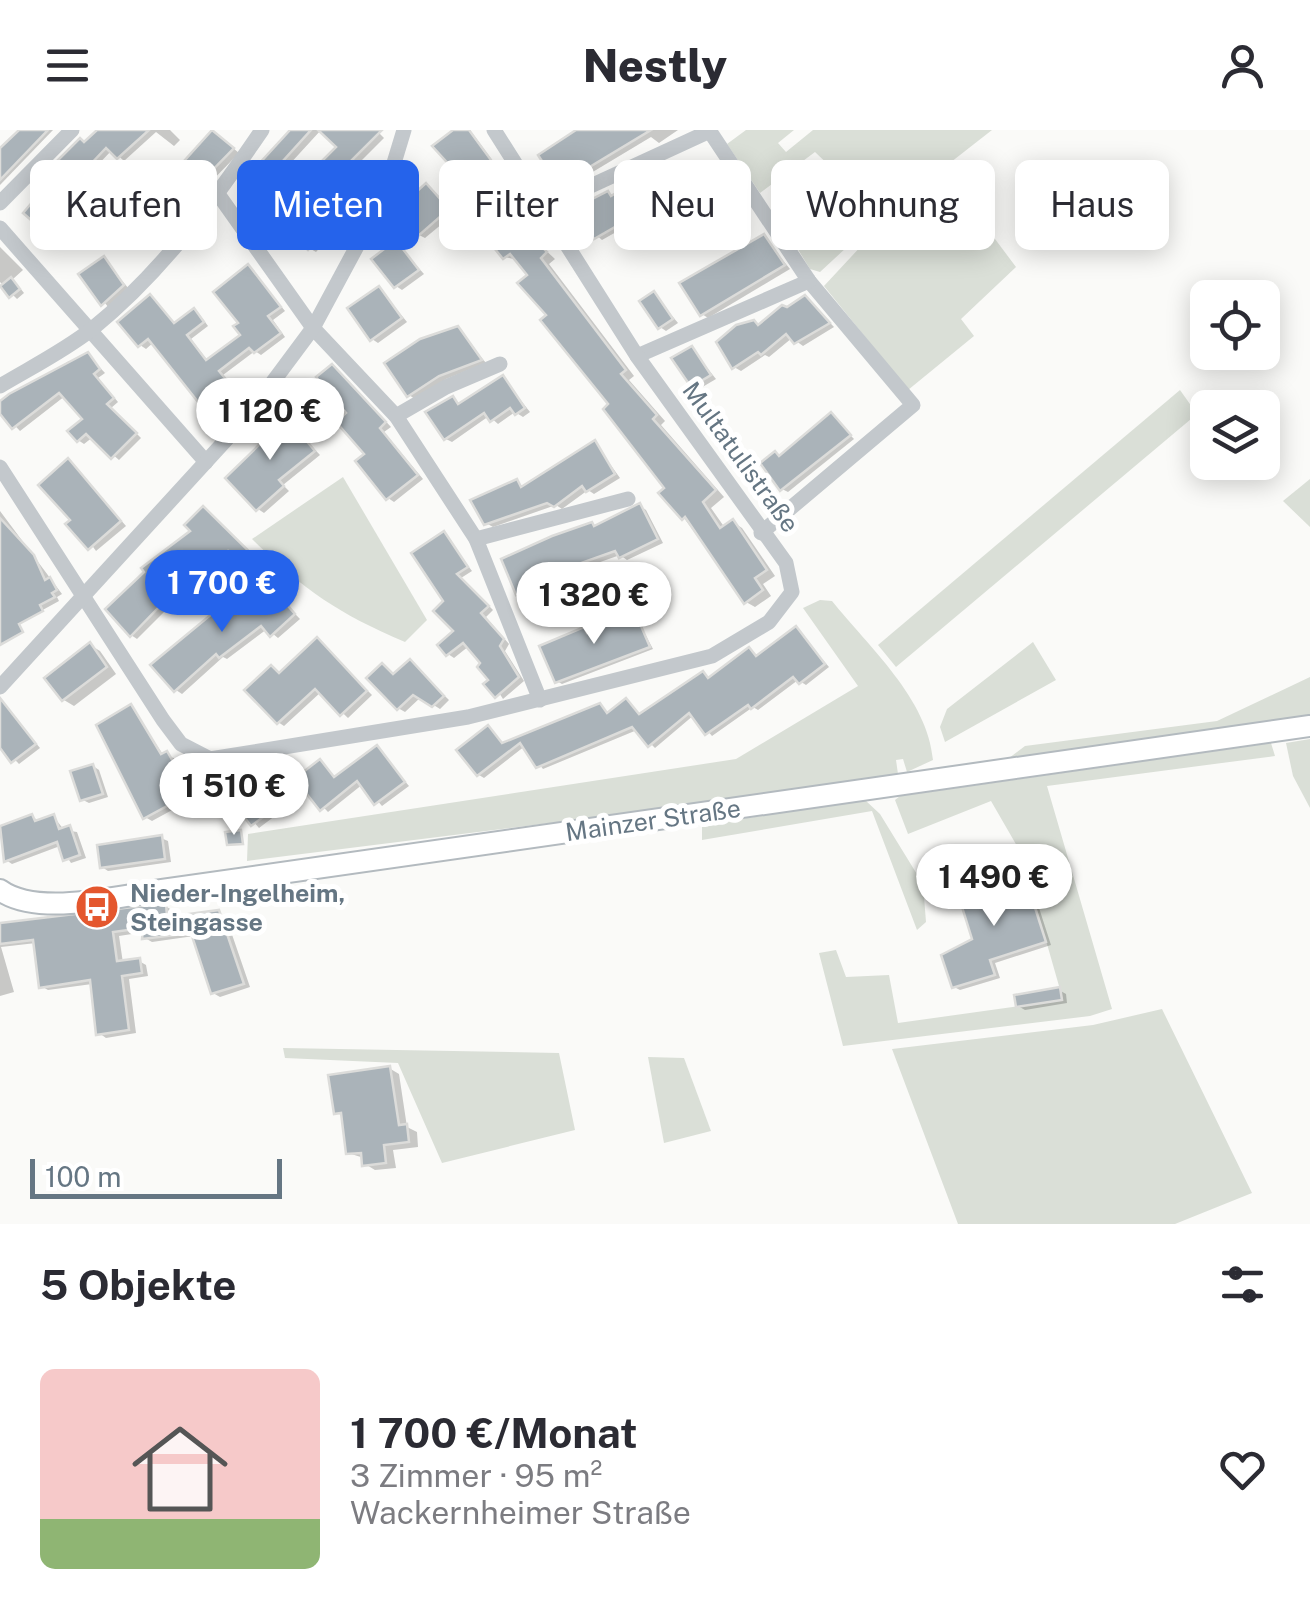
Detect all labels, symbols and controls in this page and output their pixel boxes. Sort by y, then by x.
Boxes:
icon: menu [40,38,95,93]
icon: person [1215,38,1270,93]
text: Nestly [583,39,727,92]
chip: Kaufen [30,160,217,250]
chip: Mieten [237,160,419,250]
chip: Filter [439,160,594,250]
chip: Neu [614,160,751,250]
chip: Wohnung [771,160,995,250]
chip: Haus [1015,160,1169,250]
map controls [1190,280,1280,480]
button: locate [1190,280,1280,370]
street label: Multatulistraße [676,376,806,538]
pin: 1 120 € [178,378,362,463]
button: layers [1190,390,1280,480]
text: 1 120 € [218,392,322,429]
pin: 1 700 € [130,550,314,635]
pin: 1 320 € [502,562,686,647]
text: 1 700 € [167,564,277,601]
text: 1 320 € [538,576,650,613]
pin: 1 510 € [142,753,326,838]
text: 1 510 € [182,767,286,804]
street label: Mainzer Straße [563,793,743,847]
pin: 1 490 € [902,844,1086,929]
text: 1 490 € [938,858,1050,895]
place label: Nieder-Ingelheim, Steingasse [130,878,345,937]
bus stop icon: Nieder-Ingelheim, Steingasse [74,884,120,930]
scale bar [30,1154,282,1198]
text: 100 m [45,1160,122,1193]
icon: filters [1215,1257,1270,1312]
text: 5 Objekte [40,1260,236,1309]
text: 1 700 €/Monat [350,1408,638,1457]
icon: home [120,1409,240,1529]
icon: heart [1215,1442,1270,1497]
text: 3 Zimmer · 95 m² [350,1457,602,1494]
text: Wackernheimer Straße [350,1494,691,1531]

